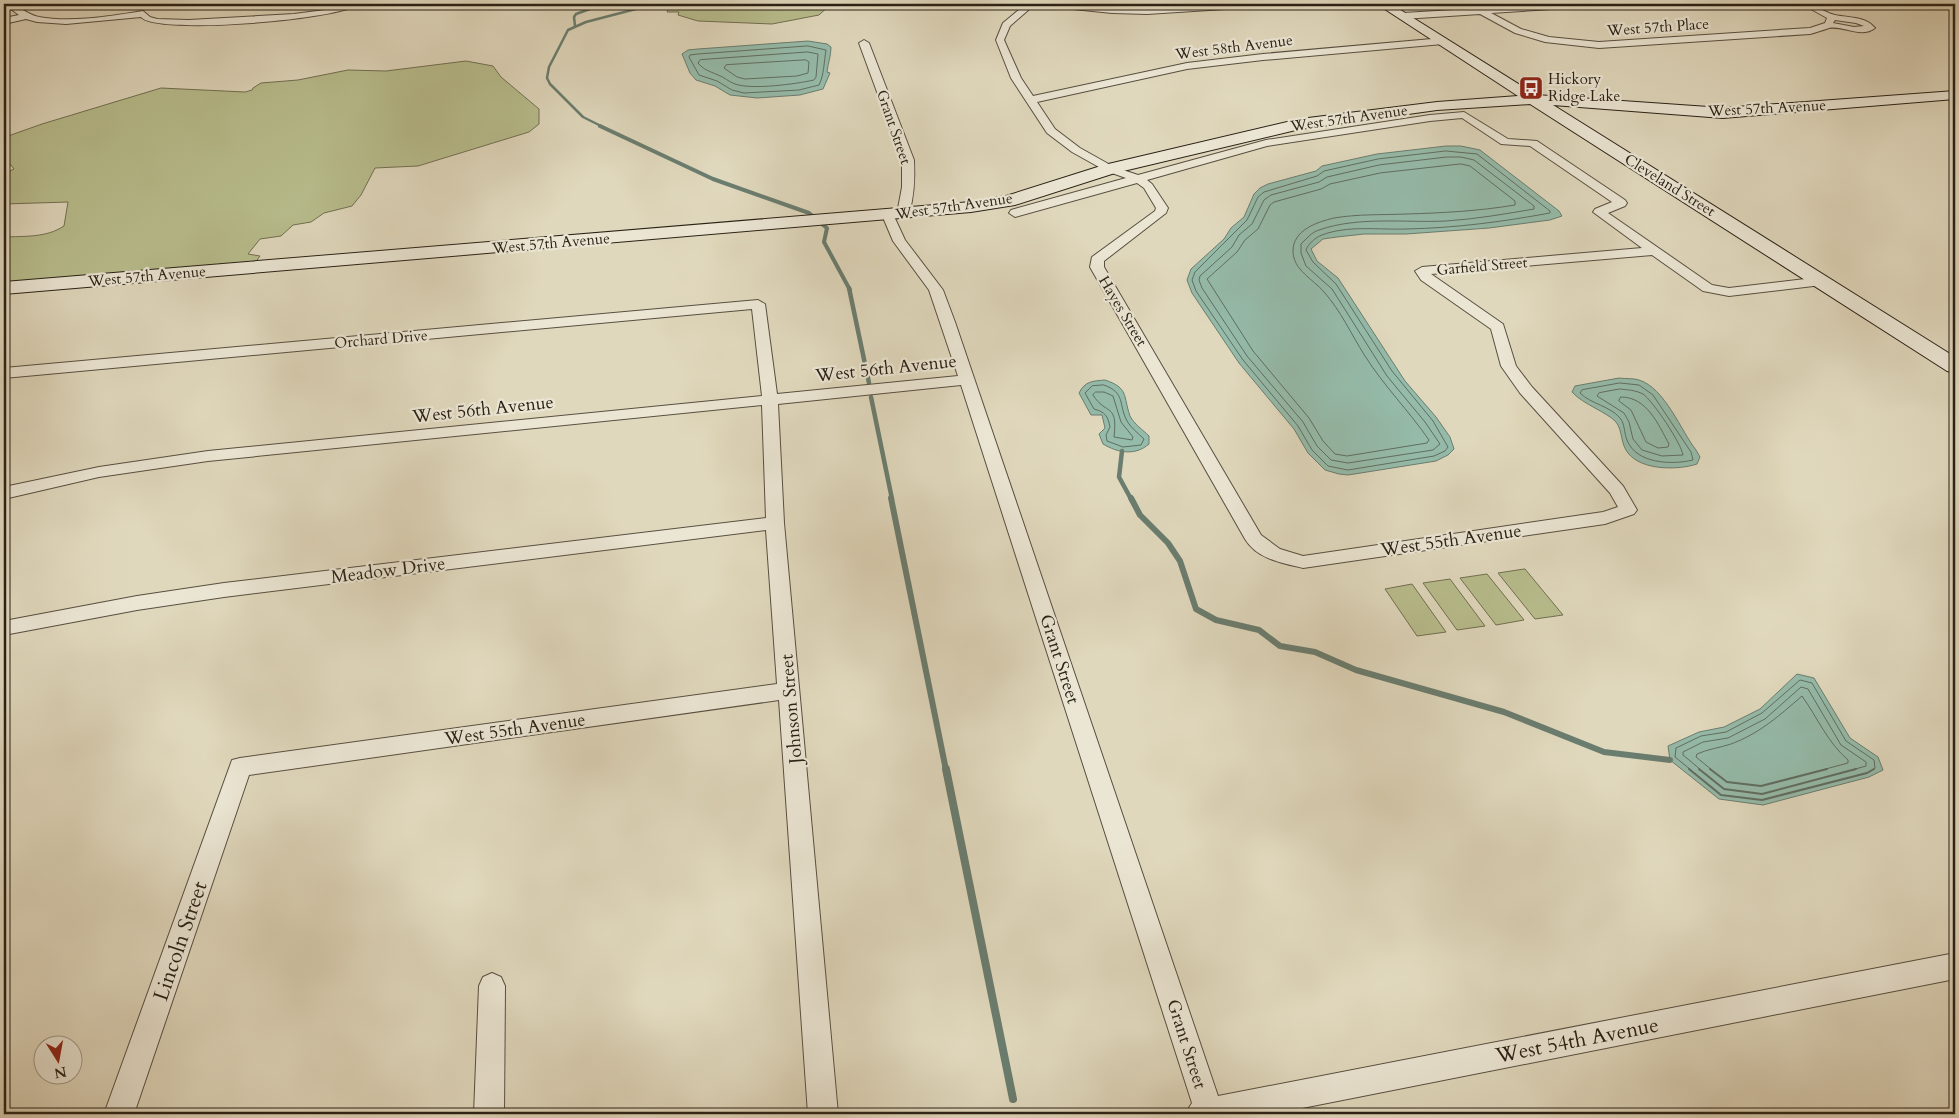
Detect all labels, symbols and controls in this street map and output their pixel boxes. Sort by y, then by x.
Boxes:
street label: West 57th Place [1605,13,1710,41]
street label: West 58th Avenue [1173,30,1294,64]
place label: Hickory Ridge Lake [1548,69,1620,106]
bus stop icon: Hickory Ridge Lake [1518,75,1544,101]
street label: Grant Street [872,87,916,167]
street label: West 57th Avenue [1706,95,1827,121]
street label: West 57th Avenue [1288,100,1409,136]
street label: Cleveland Street [1621,149,1719,221]
street label: West 57th Avenue [893,188,1014,224]
street label: West 57th Avenue [490,228,611,258]
street label: Garfield Street [1436,252,1528,280]
street label: West 57th Avenue [86,261,207,291]
street label: Hayes Street [1094,272,1152,350]
street label: Orchard Drive [333,325,429,353]
street label: West 56th Avenue [813,349,958,388]
street label: West 56th Avenue [410,390,555,429]
street label: West 55th Avenue [1378,518,1523,563]
street label: Meadow Drive [329,551,447,590]
street label: Grant Street [1033,611,1086,707]
street label: Johnson Street [774,653,809,768]
street label: West 55th Avenue [442,707,587,752]
street label: Lincoln Street [146,877,215,1005]
street label: Grant Street [1160,996,1213,1092]
street label: West 54th Avenue [1492,1010,1661,1071]
north arrow [32,1036,82,1086]
text: N [53,1062,68,1083]

